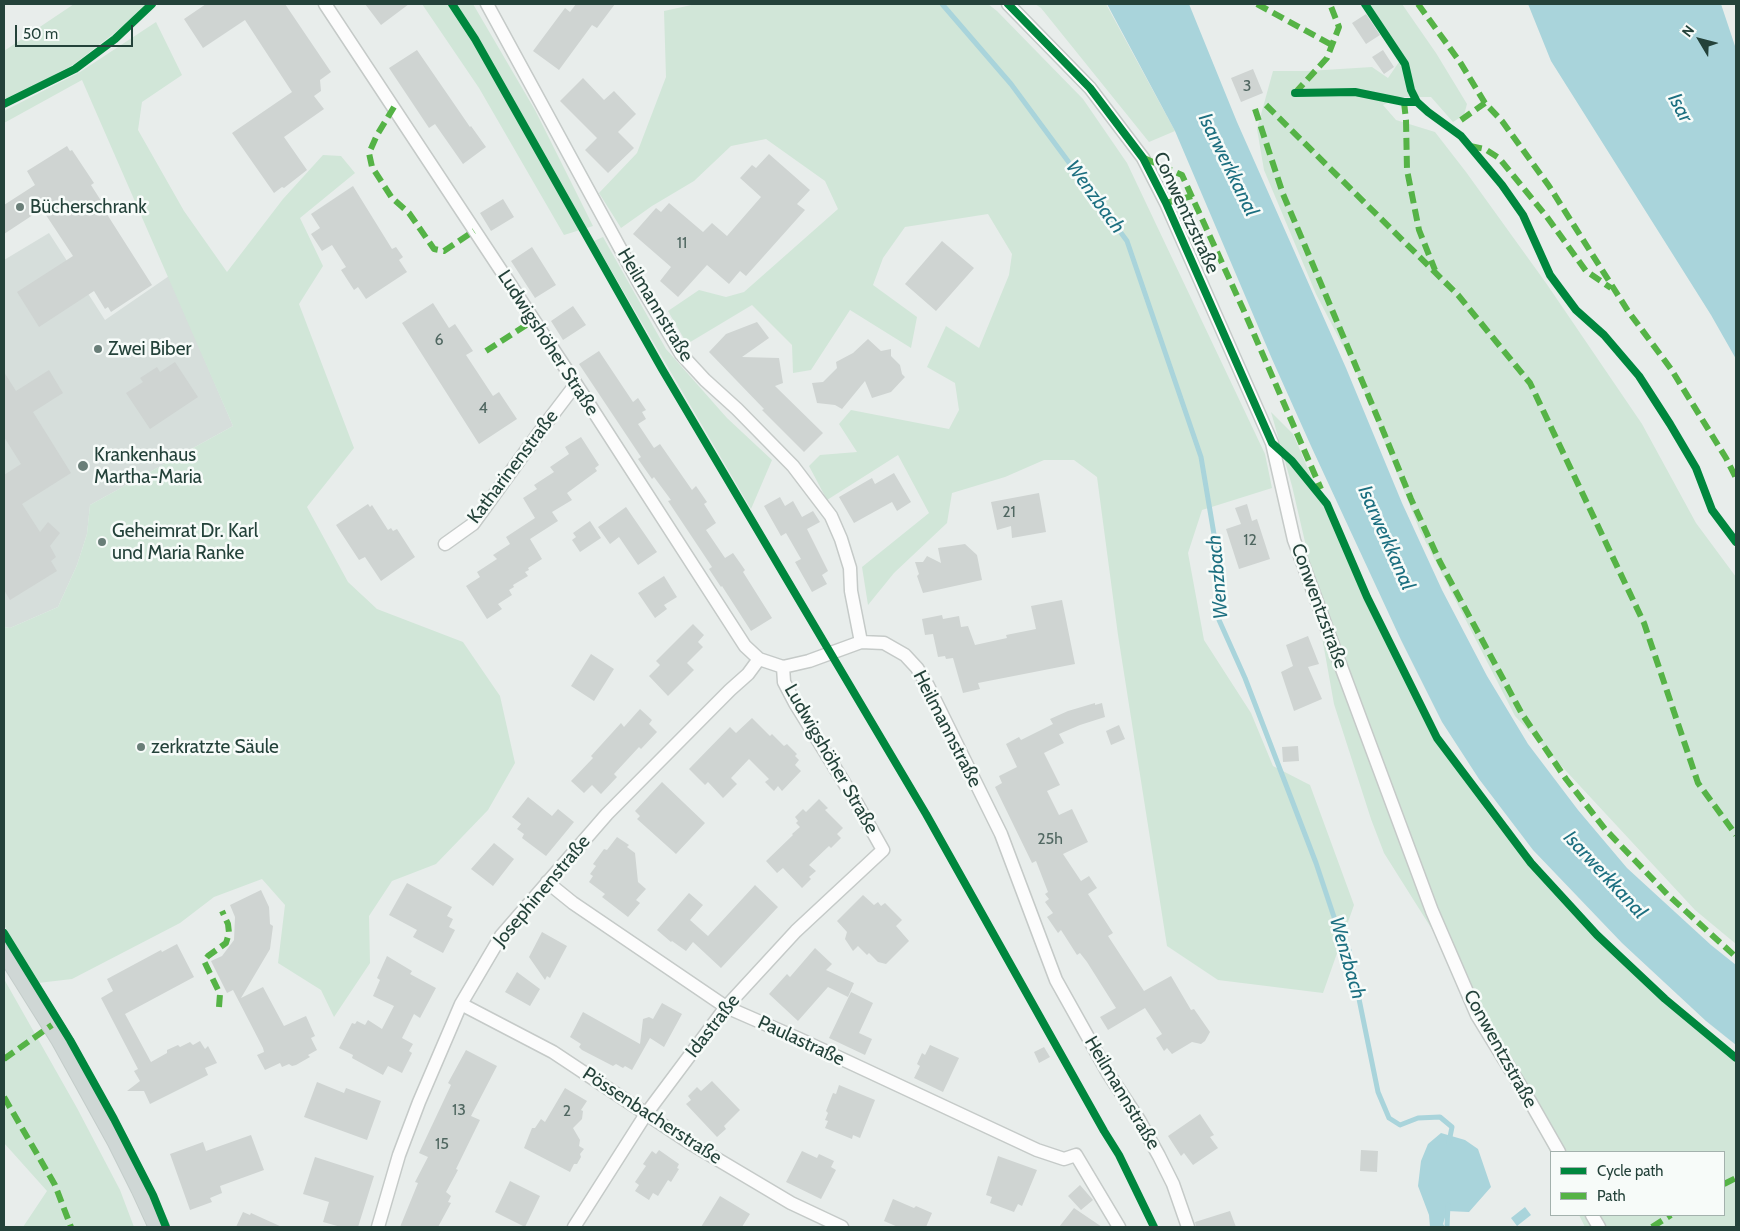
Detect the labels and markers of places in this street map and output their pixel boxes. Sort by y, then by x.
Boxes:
place label: Bücherschrank [30,196,147,218]
marker: Bücherschrank [14,201,26,213]
place label: Zwei Biber [108,338,191,360]
marker: Zwei Biber [92,343,104,355]
place label: Krankenhaus Martha-Maria [94,444,202,488]
marker: Krankenhaus Martha-Maria [76,459,90,473]
place label: Geheimrat Dr. Karl und Maria Ranke [112,520,258,564]
marker: Geheimrat Dr. Karl und Maria Ranke [96,536,108,548]
place label: zerkratzte Säule [151,736,279,758]
marker: zerkratzte Säule [135,741,147,753]

